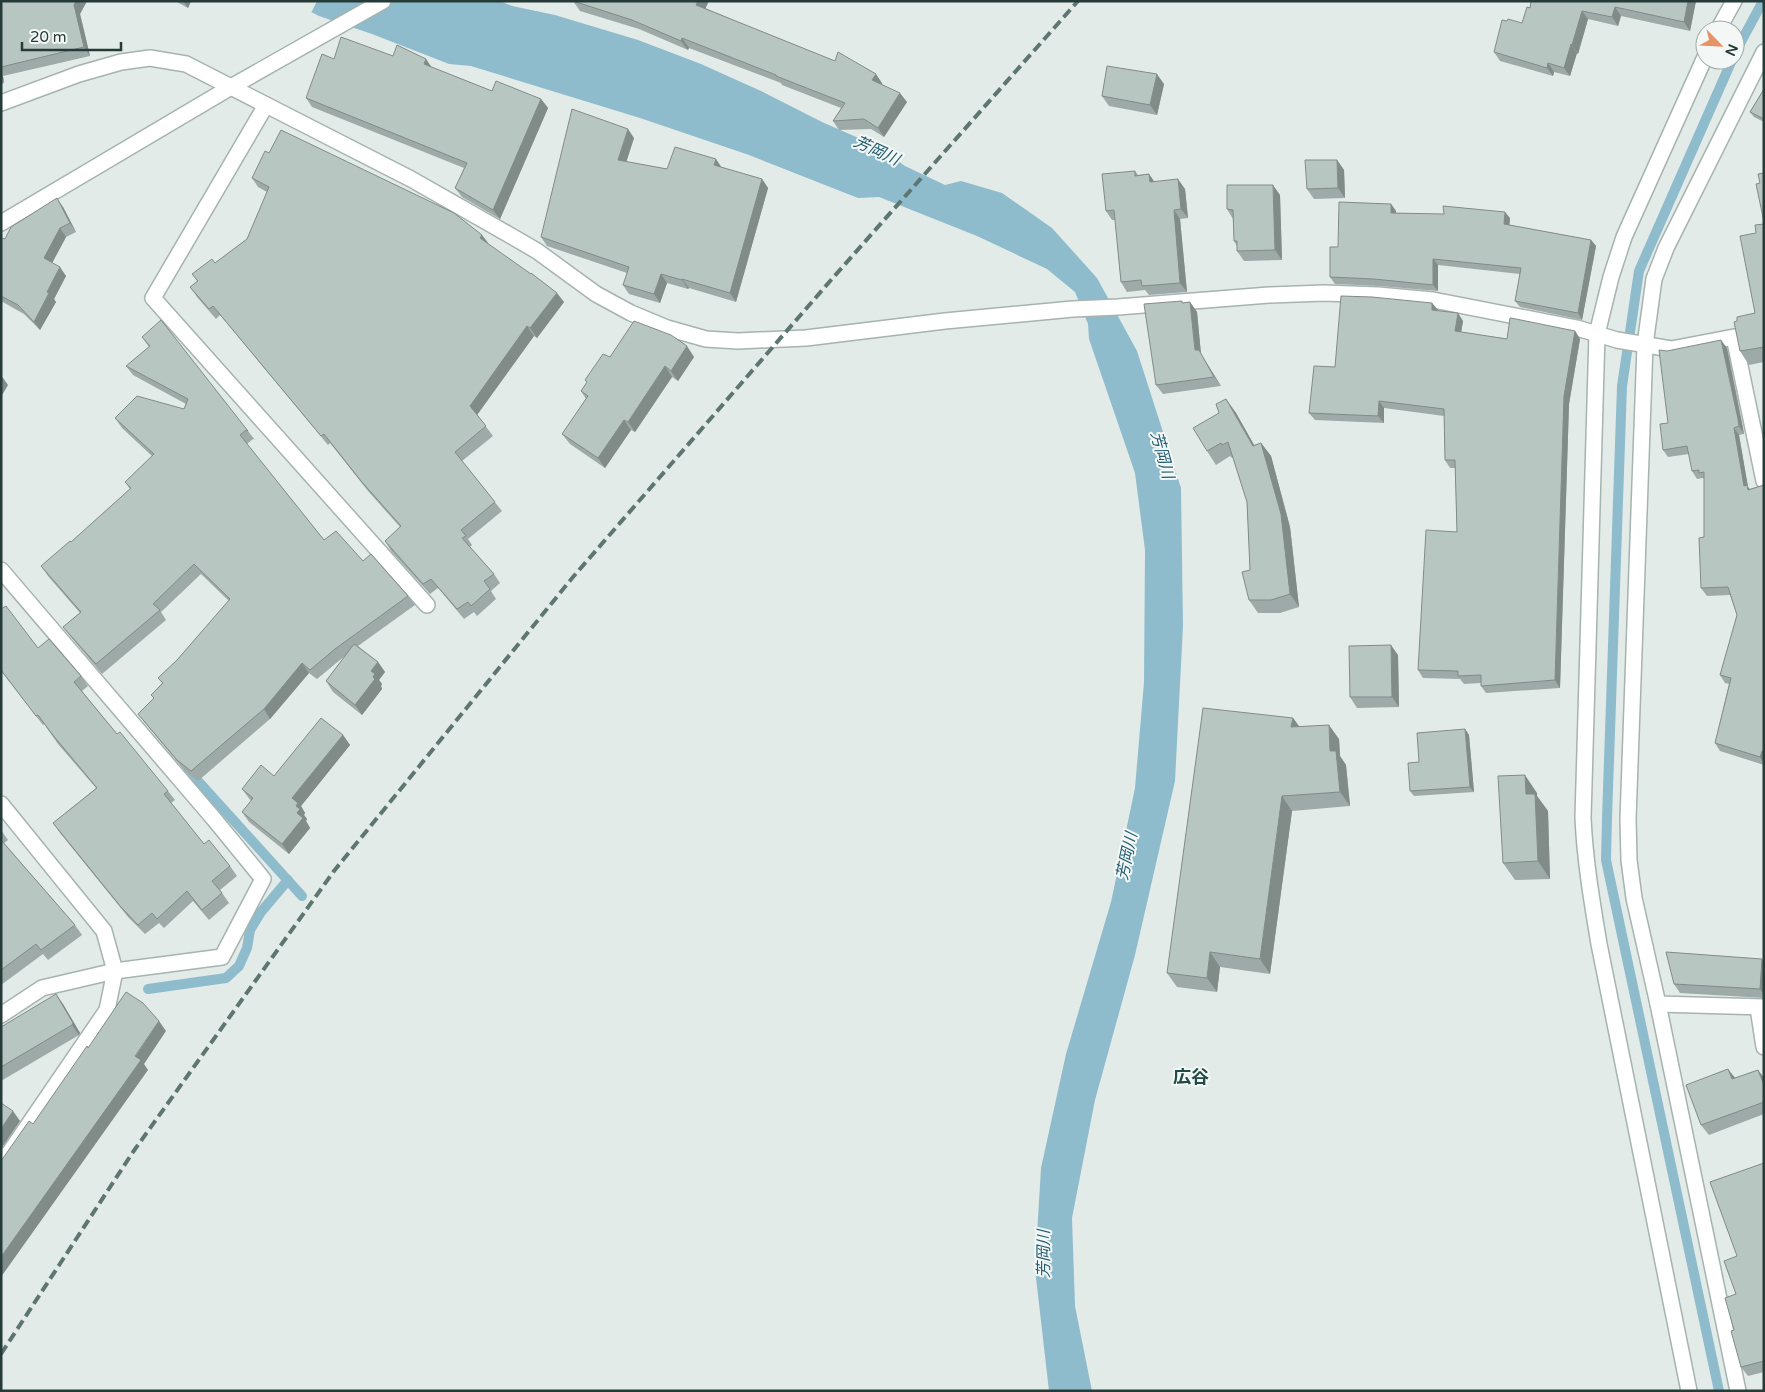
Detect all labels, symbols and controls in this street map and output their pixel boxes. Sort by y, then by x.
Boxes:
scale bar [22,20,121,52]
north arrow [1695,20,1745,70]
text: 20 m [30,28,67,46]
text: N [1721,41,1741,59]
water label: 芳岡川 [851,132,904,171]
water label: 芳岡川 [1146,429,1178,483]
water label: 芳岡川 [1112,829,1142,882]
district label: 広谷 [1173,1066,1209,1088]
water label: 芳岡川 [1034,1228,1054,1278]

